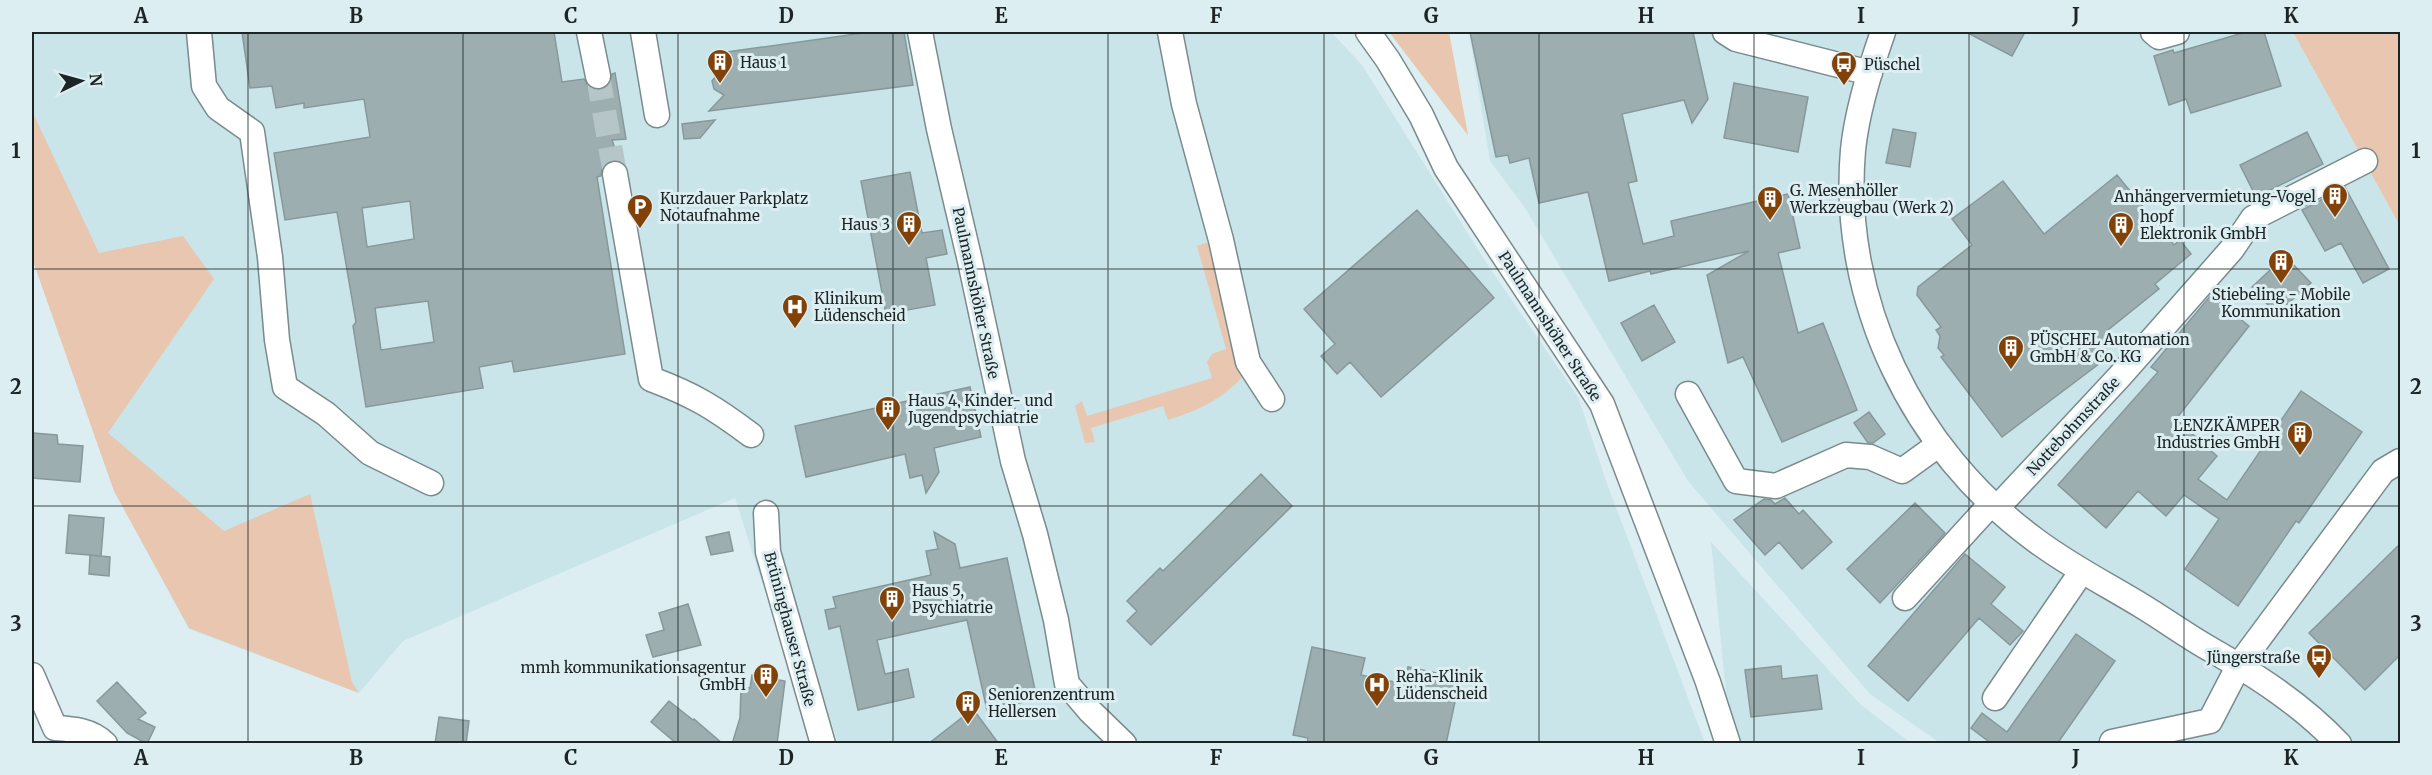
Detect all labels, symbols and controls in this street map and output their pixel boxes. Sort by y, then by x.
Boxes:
text: A [133,3,149,28]
text: B [349,3,363,28]
text: C [564,3,578,28]
text: D [778,3,794,28]
text: E [994,3,1008,28]
text: F [1210,3,1223,28]
text: G [1424,3,1439,28]
text: H [1638,3,1654,28]
text: I [1857,3,1865,28]
text: J [2071,3,2080,28]
text: K [2284,3,2299,28]
building icon: Haus 1 [705,47,735,85]
bus stop icon: Püschel [1829,49,1859,87]
north arrow [51,51,111,111]
place label: Haus 1 [740,53,787,72]
place label: Püschel [1864,55,1921,74]
text: N [85,73,106,87]
text: 1 [11,138,21,163]
text: 1 [2411,138,2421,163]
place label: G. Mesenhöller Werkzeugbau (Werk 2) [1789,181,1954,217]
building icon: Anhängervermietung-Vogel [2320,181,2350,219]
building icon: G. Mesenhöller Werkzeugbau (Werk 2) [1755,184,1785,222]
place label: Anhängervermietung-Vogel [2113,187,2316,206]
place label: Kurzdauer Parkplatz Notaufnahme [660,189,808,225]
parking icon: Kurzdauer Parkplatz Notaufnahme [625,192,655,230]
street label: Paulmannshöher Straße [949,205,1004,381]
place label: hopf Elektronik GmbH [2140,207,2267,243]
building icon: Haus 3 [894,209,924,247]
building icon: hopf Elektronik GmbH [2106,210,2136,248]
place label: Haus 3 [841,215,890,234]
street label: Paulmannshöher Straße [1494,247,1606,405]
building icon: Stiebeling - Mobile Kommunikation [2266,247,2296,285]
place label: Stiebeling - Mobile Kommunikation [2212,285,2350,321]
place label: Klinikum Lüdenscheid [814,289,906,325]
hospital icon: Klinikum Lüdenscheid [780,292,810,330]
place label: PÜSCHEL Automation GmbH & Co. KG [2030,329,2190,366]
building icon: PÜSCHEL Automation GmbH & Co. KG [1996,333,2026,371]
street label: Nottebohmstraße [2022,373,2124,479]
text: 2 [10,374,22,399]
text: 2 [2410,374,2422,399]
place label: Haus 4, Kinder- und Jugendpsychiatrie [907,391,1053,427]
building icon: Haus 4, Kinder- und Jugendpsychiatrie [873,394,903,432]
place label: LENZKÄMPER Industries GmbH [2156,416,2281,452]
building icon: LENZKÄMPER Industries GmbH [2285,419,2315,457]
street label: Brüninghauser Straße [760,550,820,709]
place label: Haus 5, Psychiatrie [912,581,993,617]
building icon: Haus 5, Psychiatrie [877,584,907,622]
text: 3 [10,611,22,636]
text: 3 [2410,611,2422,636]
bus stop icon: Jüngerstraße [2304,642,2334,680]
place label: Jüngerstraße [2206,648,2300,667]
place label: mmh kommunikationsagentur GmbH [521,658,746,694]
building icon: mmh kommunikationsagentur GmbH [751,661,781,699]
place label: Reha-Klinik Lüdenscheid [1396,667,1488,703]
hospital icon: Reha-Klinik Lüdenscheid [1362,670,1392,708]
place label: Seniorenzentrum Hellersen [988,685,1115,721]
building icon: Seniorenzentrum Hellersen [953,688,983,726]
text: A [133,745,149,770]
text: B [349,745,363,770]
text: C [564,745,578,770]
text: D [778,745,794,770]
text: E [994,745,1008,770]
text: F [1210,745,1223,770]
text: G [1424,745,1439,770]
text: H [1638,745,1654,770]
text: I [1857,745,1865,770]
text: J [2071,745,2080,770]
text: K [2284,745,2299,770]

